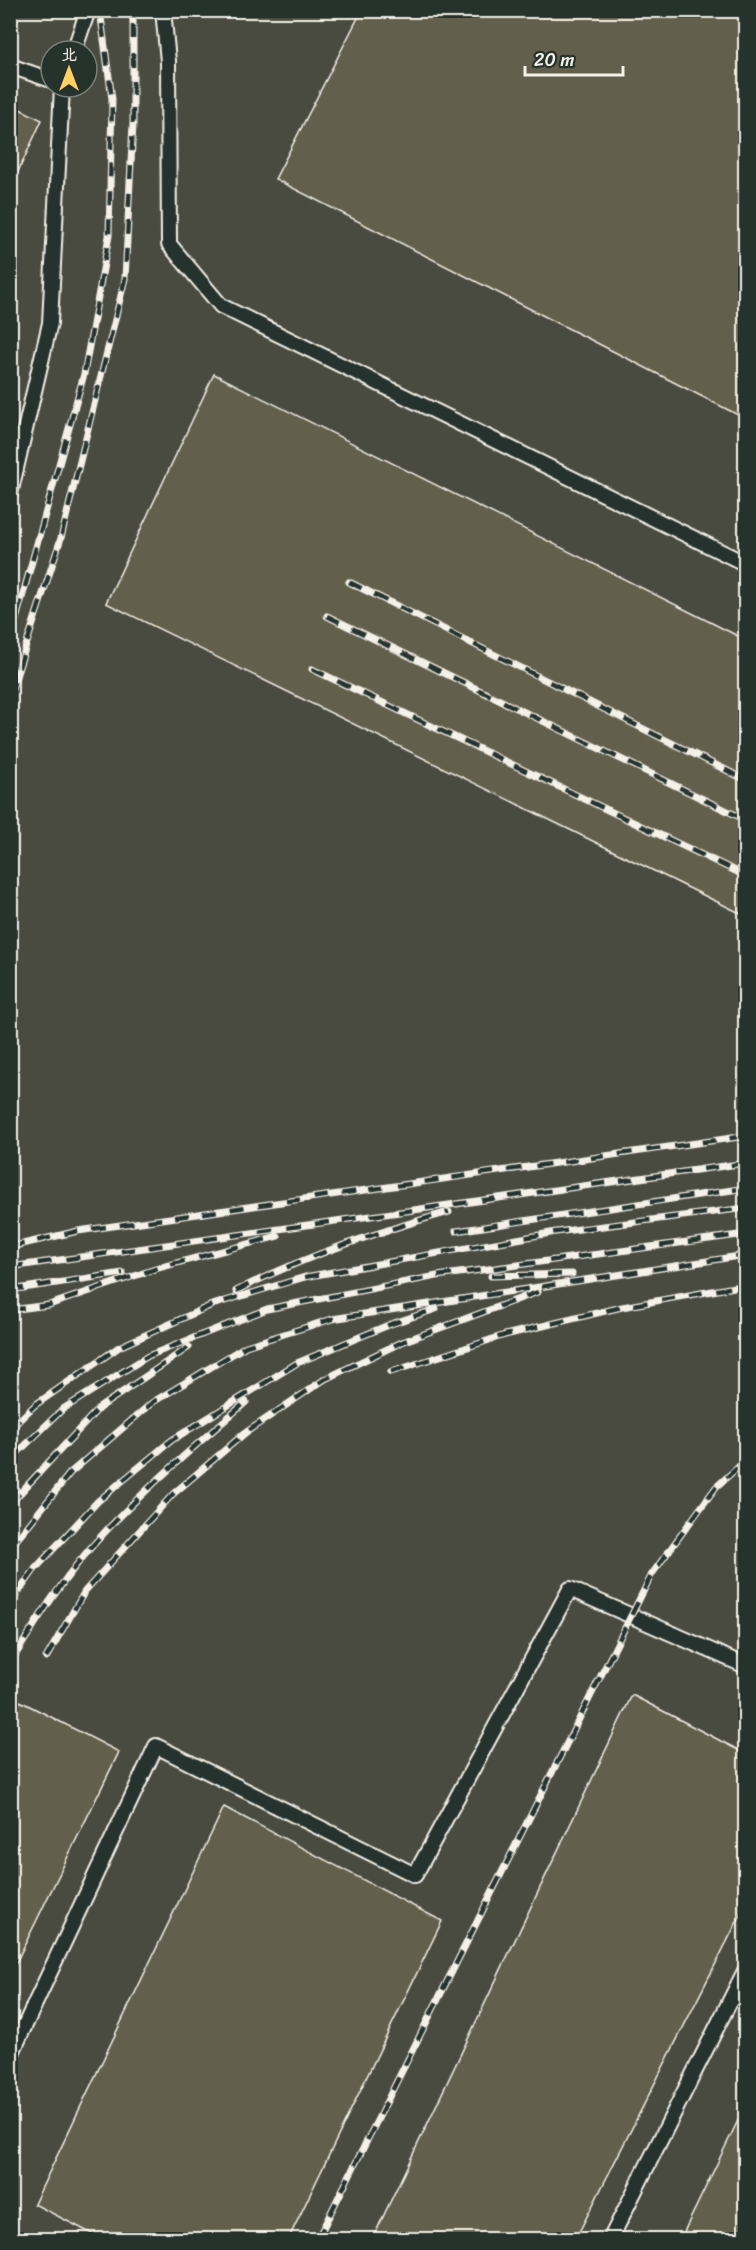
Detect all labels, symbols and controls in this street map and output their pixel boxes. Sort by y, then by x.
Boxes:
north arrow [39,39,99,99]
scale bar [525,39,622,77]
text: 北 [61,40,77,69]
text: 20 m [534,44,574,76]

